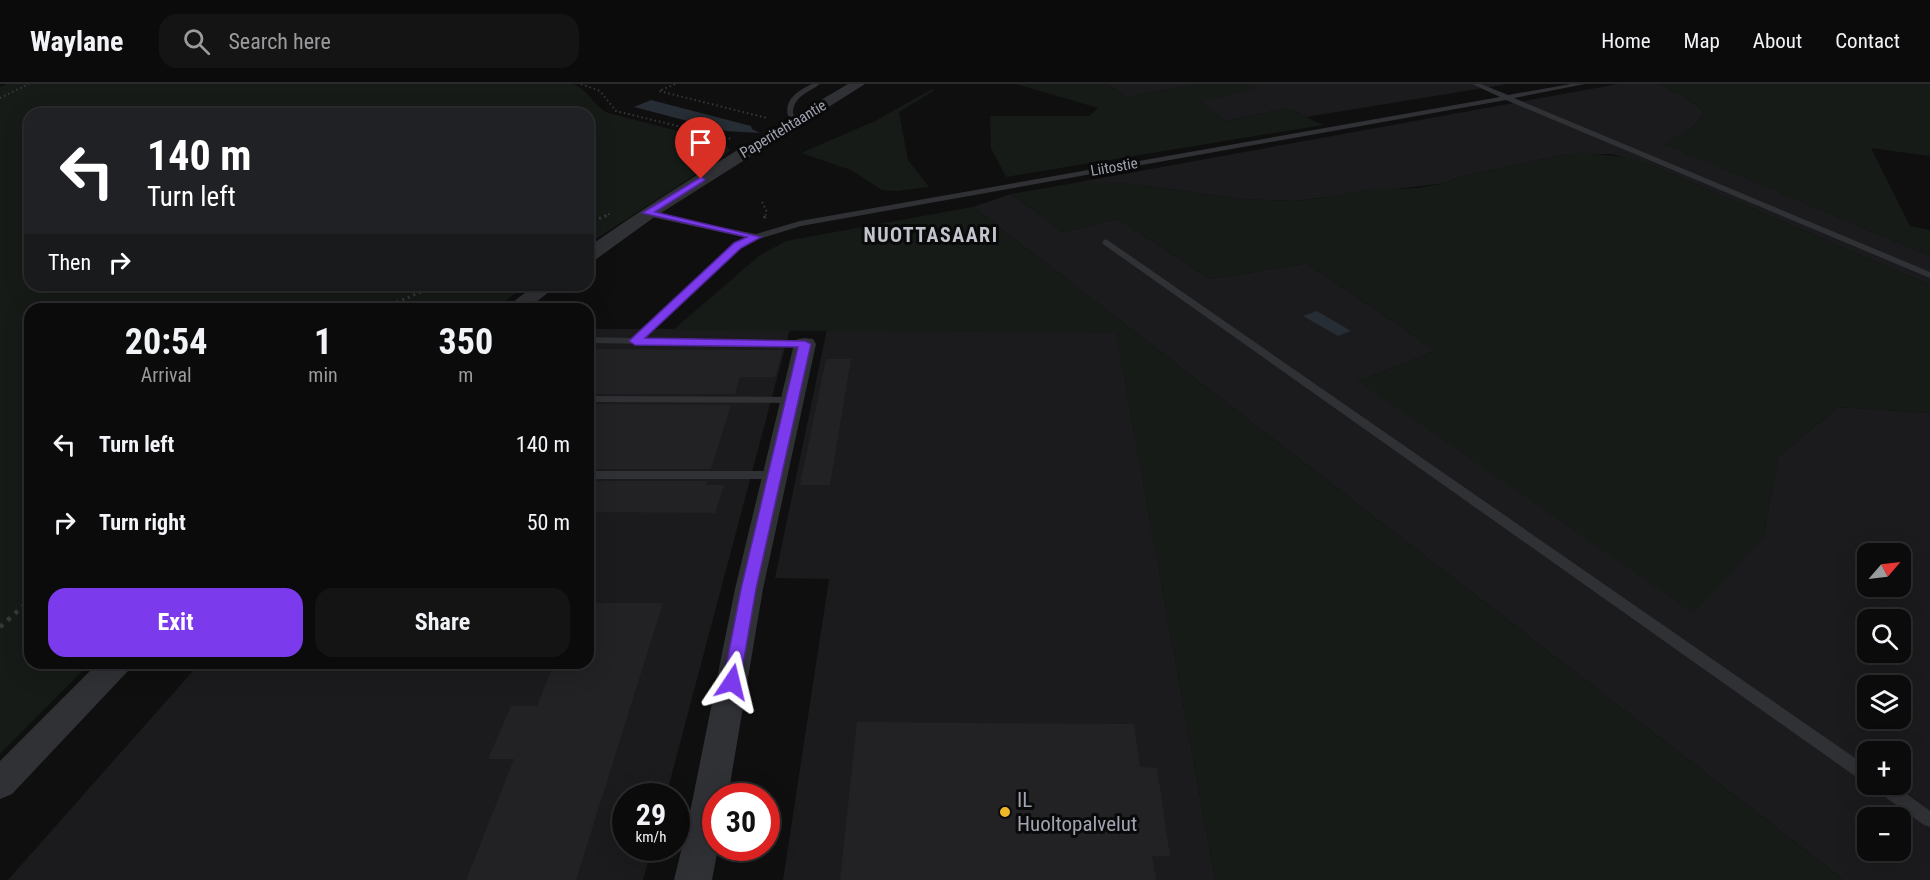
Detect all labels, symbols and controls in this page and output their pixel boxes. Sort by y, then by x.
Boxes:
search box [159,14,579,68]
text: Waylane [30,25,123,58]
icon: search [180,25,213,58]
text: Search here [228,29,331,54]
text: Home [1601,29,1651,53]
text: Map [1684,29,1720,53]
text: About [1753,29,1802,53]
text: Contact [1835,29,1900,53]
street label: Paperitehtaantie [737,96,829,162]
pin [675,117,726,179]
icon: arrive [684,126,717,159]
text: 140 m [147,131,252,180]
icon: left [48,132,126,210]
street label: Liitostie [1089,154,1139,180]
text: Turn left [147,181,236,213]
district label: NUOTTASAARI [863,223,999,247]
icon: right [103,246,136,279]
text: Then [48,250,91,275]
text: 20:54 [125,321,207,363]
text: 1 [314,321,332,363]
text: 350 [439,321,493,363]
text: Arrival [141,363,192,387]
text: min [308,363,338,387]
text: m [458,363,473,387]
icon: left [48,428,81,461]
text: Turn left [99,432,174,457]
text: 140 m [516,432,570,457]
icon: right [48,506,81,539]
text: Turn right [99,510,186,535]
text: 50 m [527,510,570,535]
north arrow [1857,543,1911,597]
map controls [1857,543,1911,861]
button: Exit [48,588,303,657]
button: Share [315,588,570,657]
button: search [1857,609,1911,663]
position arrow [700,650,764,714]
button: layers [1857,675,1911,729]
button: + [1857,741,1911,795]
speed limit sign: 30 [702,783,780,861]
place label: IL Huoltopalvelut [1017,788,1137,836]
text: 29 [636,797,666,832]
marker: IL Huoltopalvelut [998,805,1012,819]
button: − [1857,807,1911,861]
text: km/h [636,828,666,846]

